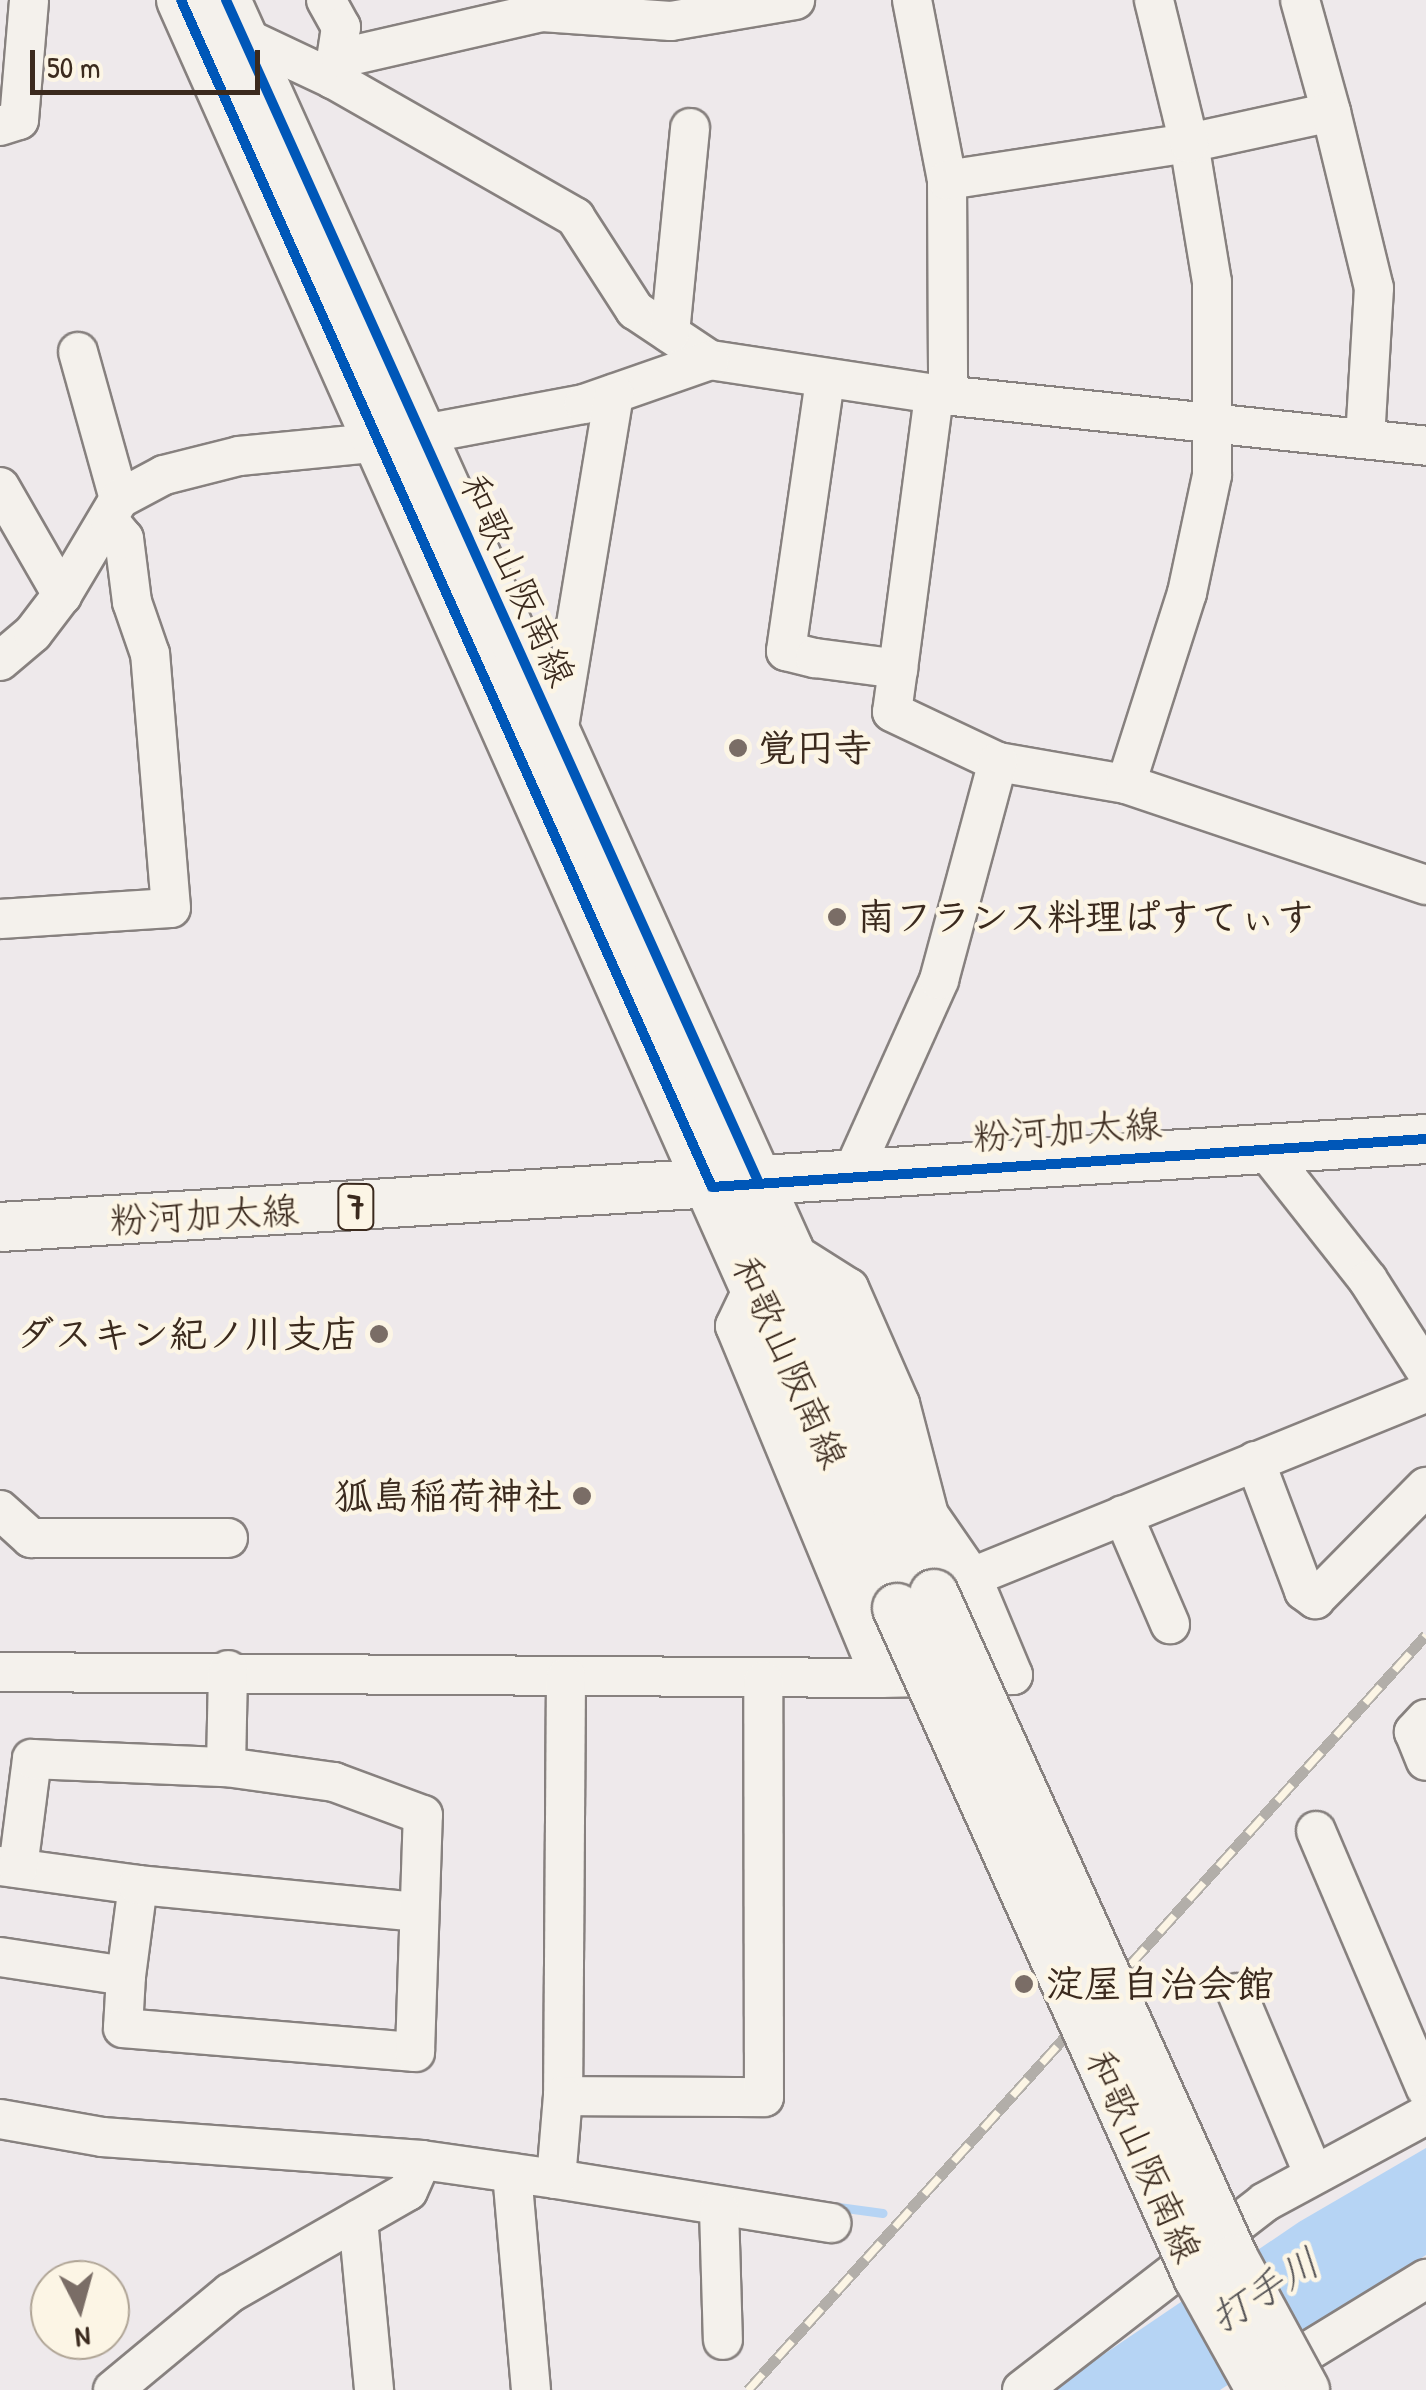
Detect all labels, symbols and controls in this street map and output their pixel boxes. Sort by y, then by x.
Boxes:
scale bar [35,30,265,92]
text: 50 m [47,47,100,87]
street label: 和歌山阪南線 [451,467,585,693]
place label: 覚円寺 [758,725,872,771]
marker: 覚円寺 [727,737,749,759]
place label: 南フランス料理ぱすてぃす [857,894,1313,940]
marker: 南フランス料理ぱすてぃす [826,906,848,928]
street label: 粉河加太線 [971,1101,1163,1159]
road number: 7 [336,1177,376,1237]
street label: 粉河加太線 [108,1187,300,1243]
street label: 和歌山阪南線 [723,1249,857,1475]
place label: ダスキン紀ノ川支店 [17,1311,359,1357]
marker: ダスキン紀ノ川支店 [368,1323,390,1345]
place label: 狐島稲荷神社 [334,1473,562,1519]
marker: 狐島稲荷神社 [571,1485,593,1507]
place label: 淀屋自治会館 [1046,1961,1274,2007]
marker: 淀屋自治会館 [1011,1971,1037,1997]
street label: 和歌山阪南線 [1077,2043,1211,2269]
water label: 打手川 [1200,2237,1328,2341]
north arrow [30,2260,130,2360]
text: N [74,2318,92,2358]

